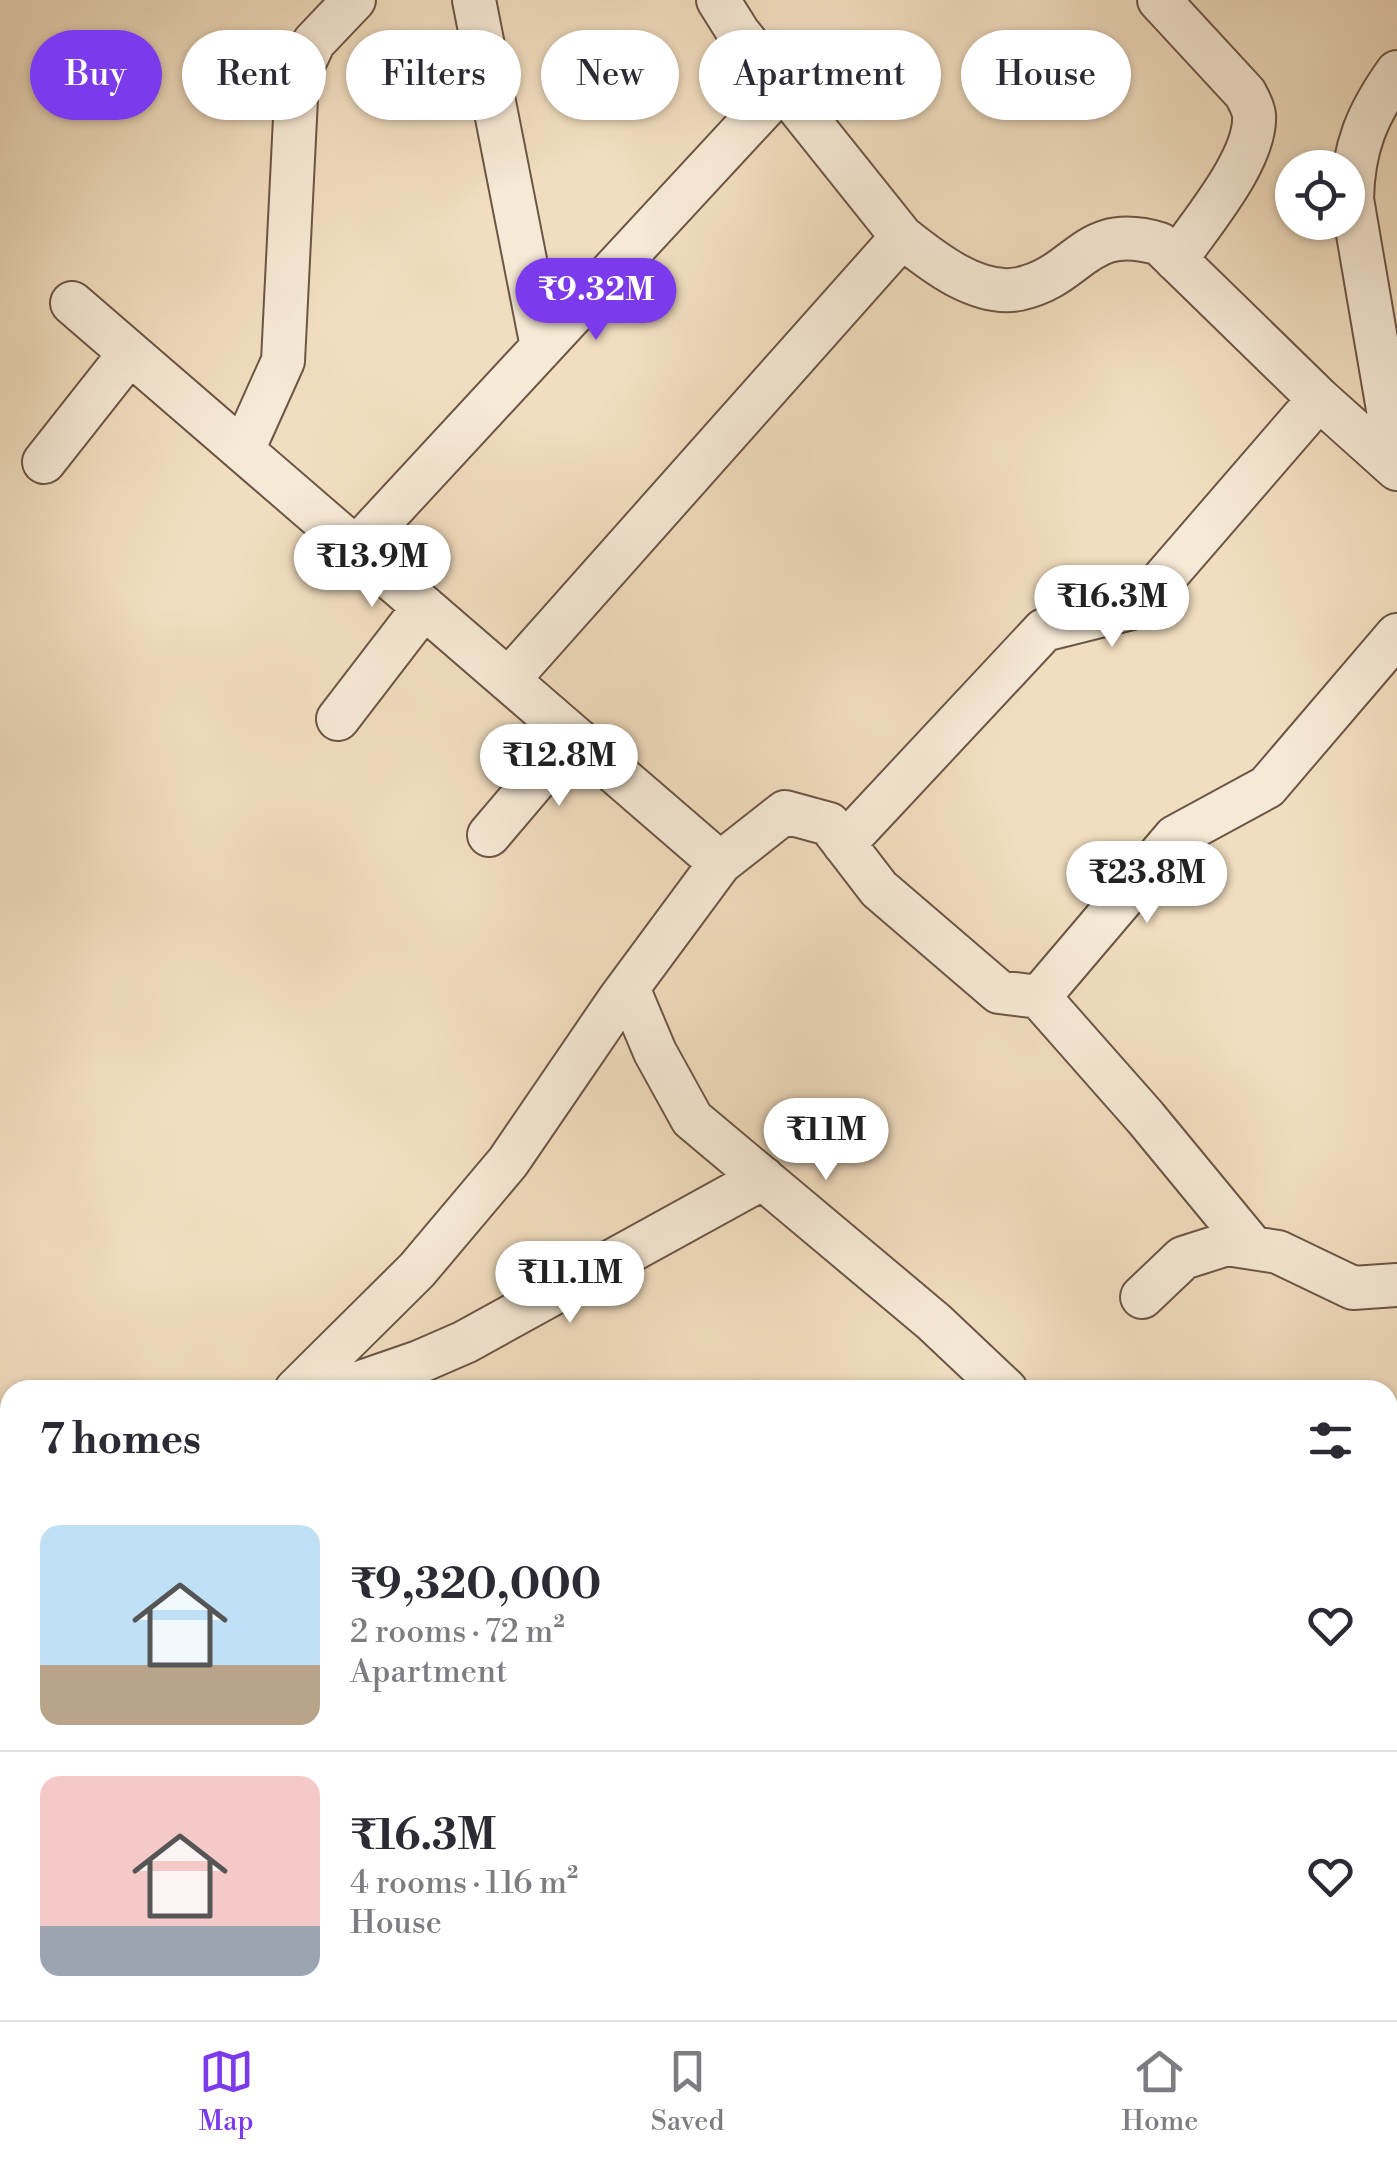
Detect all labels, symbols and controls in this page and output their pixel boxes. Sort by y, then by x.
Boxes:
chip: Buy [30,30,162,120]
chip: Rent [182,30,326,120]
chip: Filters [346,30,521,120]
chip: New [541,30,679,120]
chip: Apartment [699,30,941,120]
chip: House [961,30,1131,120]
map controls [1275,150,1365,240]
button: locate [1275,150,1365,240]
pin: ₹9.32M [515,258,677,343]
text: ₹9.32M [537,270,655,310]
pin: ₹13.9M [291,525,453,610]
text: ₹13.9M [316,537,428,577]
pin: ₹16.3M [1031,565,1193,650]
text: ₹16.3M [1056,577,1168,617]
pin: ₹12.8M [478,724,640,809]
text: ₹12.8M [502,736,616,776]
pin: ₹23.8M [1066,841,1228,926]
text: ₹23.8M [1088,853,1206,893]
pin: ₹11M [767,1098,885,1183]
text: ₹11M [786,1110,866,1150]
pin: ₹11.1M [489,1241,651,1326]
text: ₹11.1M [517,1253,623,1293]
icon: filters [1303,1413,1358,1468]
text: 7 homes [40,1414,201,1467]
text: ₹9,320,000 [350,1559,601,1612]
icon: home [120,1565,240,1685]
icon: heart [1303,1598,1358,1653]
text: 2 rooms · 72 m² [350,1612,565,1652]
text: Apartment [350,1652,507,1692]
text: ₹16.3M [350,1810,496,1863]
icon: home [120,1816,240,1936]
icon: heart [1303,1849,1358,1904]
text: 4 rooms · 116 m² [350,1863,578,1903]
text: House [350,1903,442,1943]
tab: Map [199,2044,254,2139]
tab: Saved [651,2044,724,2139]
tab: Home [1122,2044,1198,2139]

